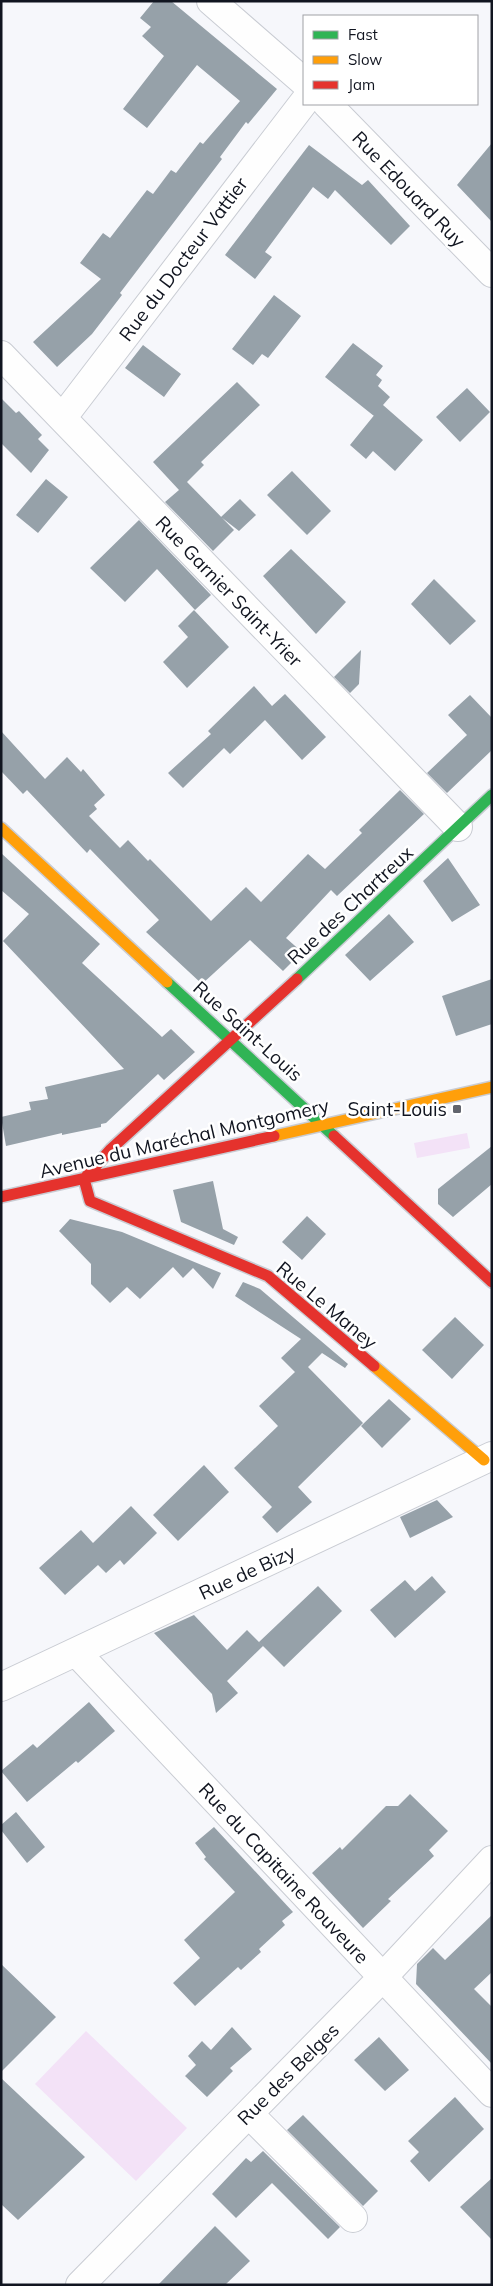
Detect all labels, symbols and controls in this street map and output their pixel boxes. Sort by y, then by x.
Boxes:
legend [303,15,478,105]
text: Fast [348,25,378,44]
text: Slow [348,50,382,69]
text: Jam [348,75,375,94]
street label: Rue Edouard Ruy [347,126,471,252]
street label: Rue du Docteur Vattier [113,172,253,346]
street label: Rue Garnier Saint-Yrier [151,510,307,672]
street label: Rue des Chartreux [282,841,418,969]
street label: Rue Saint-Louis [188,976,308,1086]
street label: Avenue du Maréchal Montgomery [37,1093,331,1183]
place label: Saint-Louis [348,1097,447,1121]
marker: Saint-Louis [451,1103,463,1115]
street label: Rue Le Maney [272,1256,382,1354]
street label: Rue de Bizy [195,1539,299,1605]
street label: Rue du Capitaine Rouveure [194,1777,374,1969]
street label: Rue des Belges [232,2018,344,2130]

